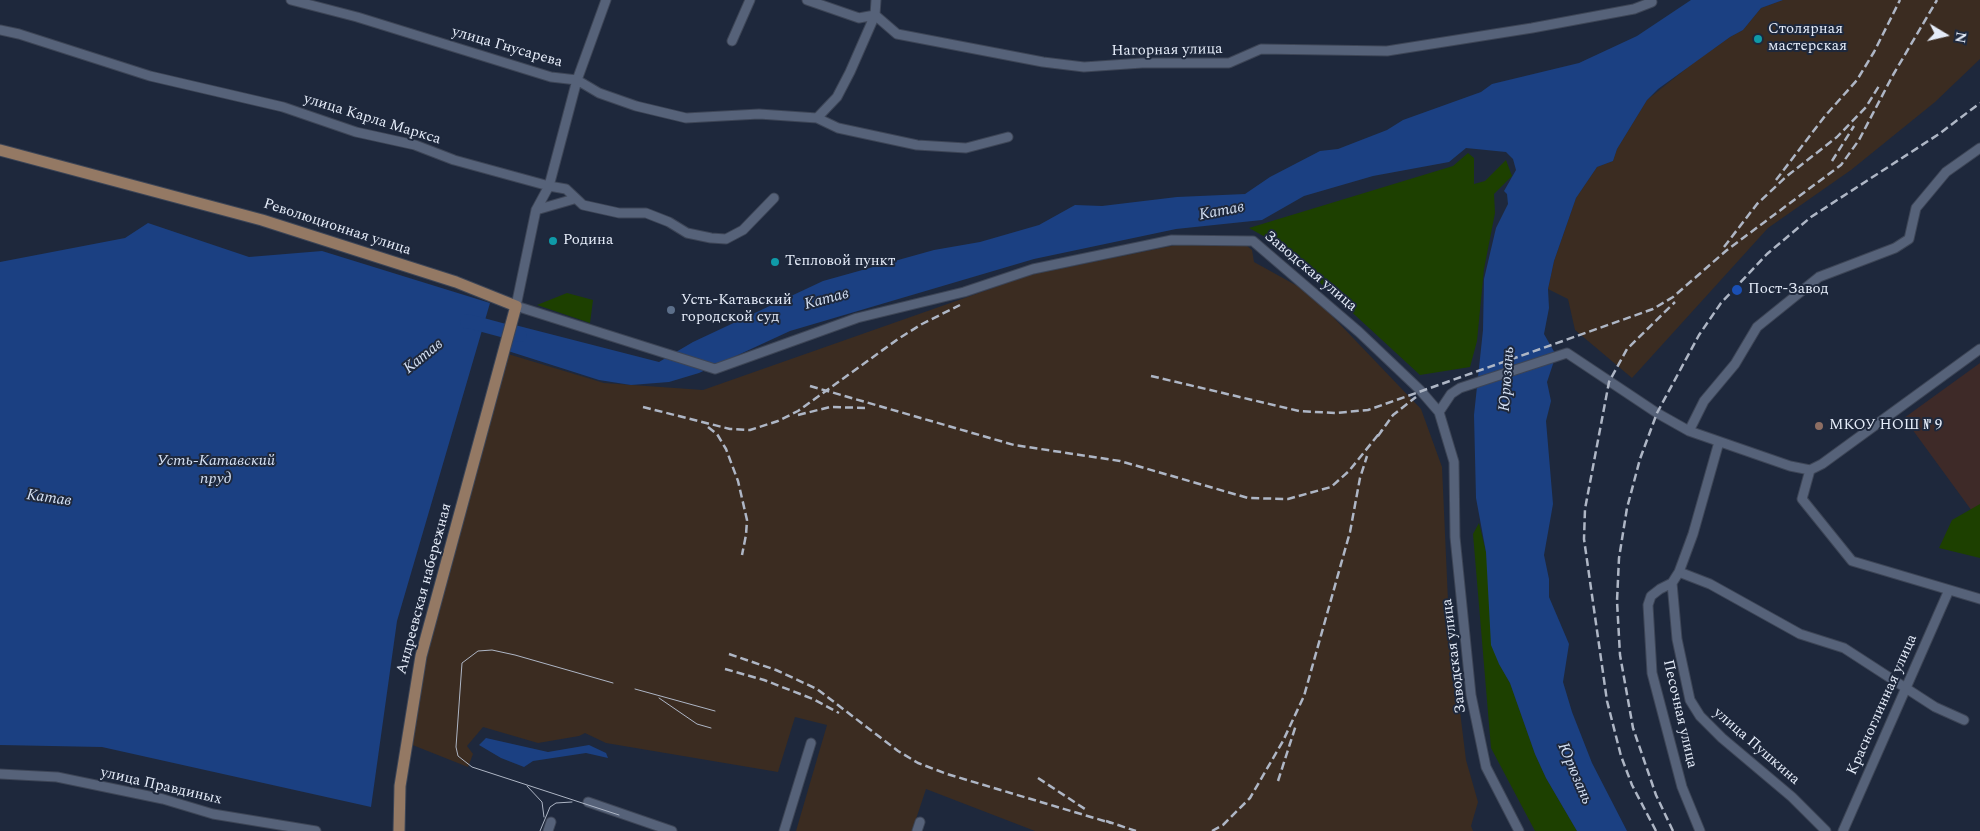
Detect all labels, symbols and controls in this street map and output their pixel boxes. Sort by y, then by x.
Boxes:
north arrow [1920,10,1970,60]
place label: Столярная мастерская [1768,21,1847,56]
street label: улица Гнусарева [450,24,564,72]
text: N [1949,30,1972,45]
marker: Столярная мастерская [1752,33,1764,45]
street label: Нагорная улица [1111,41,1223,61]
street label: улица Карла Маркса [301,91,443,149]
street label: Революционная улица [261,196,413,260]
water label: Катав [1198,198,1246,226]
street label: Заводская улица [1260,228,1360,316]
place label: Родина [563,232,613,250]
marker: Родина [547,235,559,247]
place label: Тепловой пункт [785,253,895,271]
marker: Тепловой пункт [769,256,781,268]
place label: Пост-Завод [1748,281,1829,299]
marker: Пост-Завод [1730,283,1744,297]
water label: Катав [802,285,852,315]
place label: Усть-Катавский городской суд [681,292,792,327]
marker: Усть-Катавский городской суд [665,304,677,316]
water label: Катав [400,335,448,379]
water label: Юрюзань [1496,346,1520,412]
place label: МКОУ НОШ № 9 [1829,417,1942,435]
marker: МКОУ НОШ № 9 [1813,420,1825,432]
water label: Усть-Катавский пруд [157,452,275,490]
water label: Катав [25,486,73,512]
street label: Андреевская набережная [393,501,457,677]
street label: Заводская улица [1439,598,1471,714]
street label: Красноглинная улица [1844,632,1922,778]
street label: Песочная улица [1658,658,1700,770]
street label: улица Пушкина [1709,705,1803,789]
water label: Юрюзань [1552,740,1596,808]
street label: улица Правдиных [99,764,223,810]

